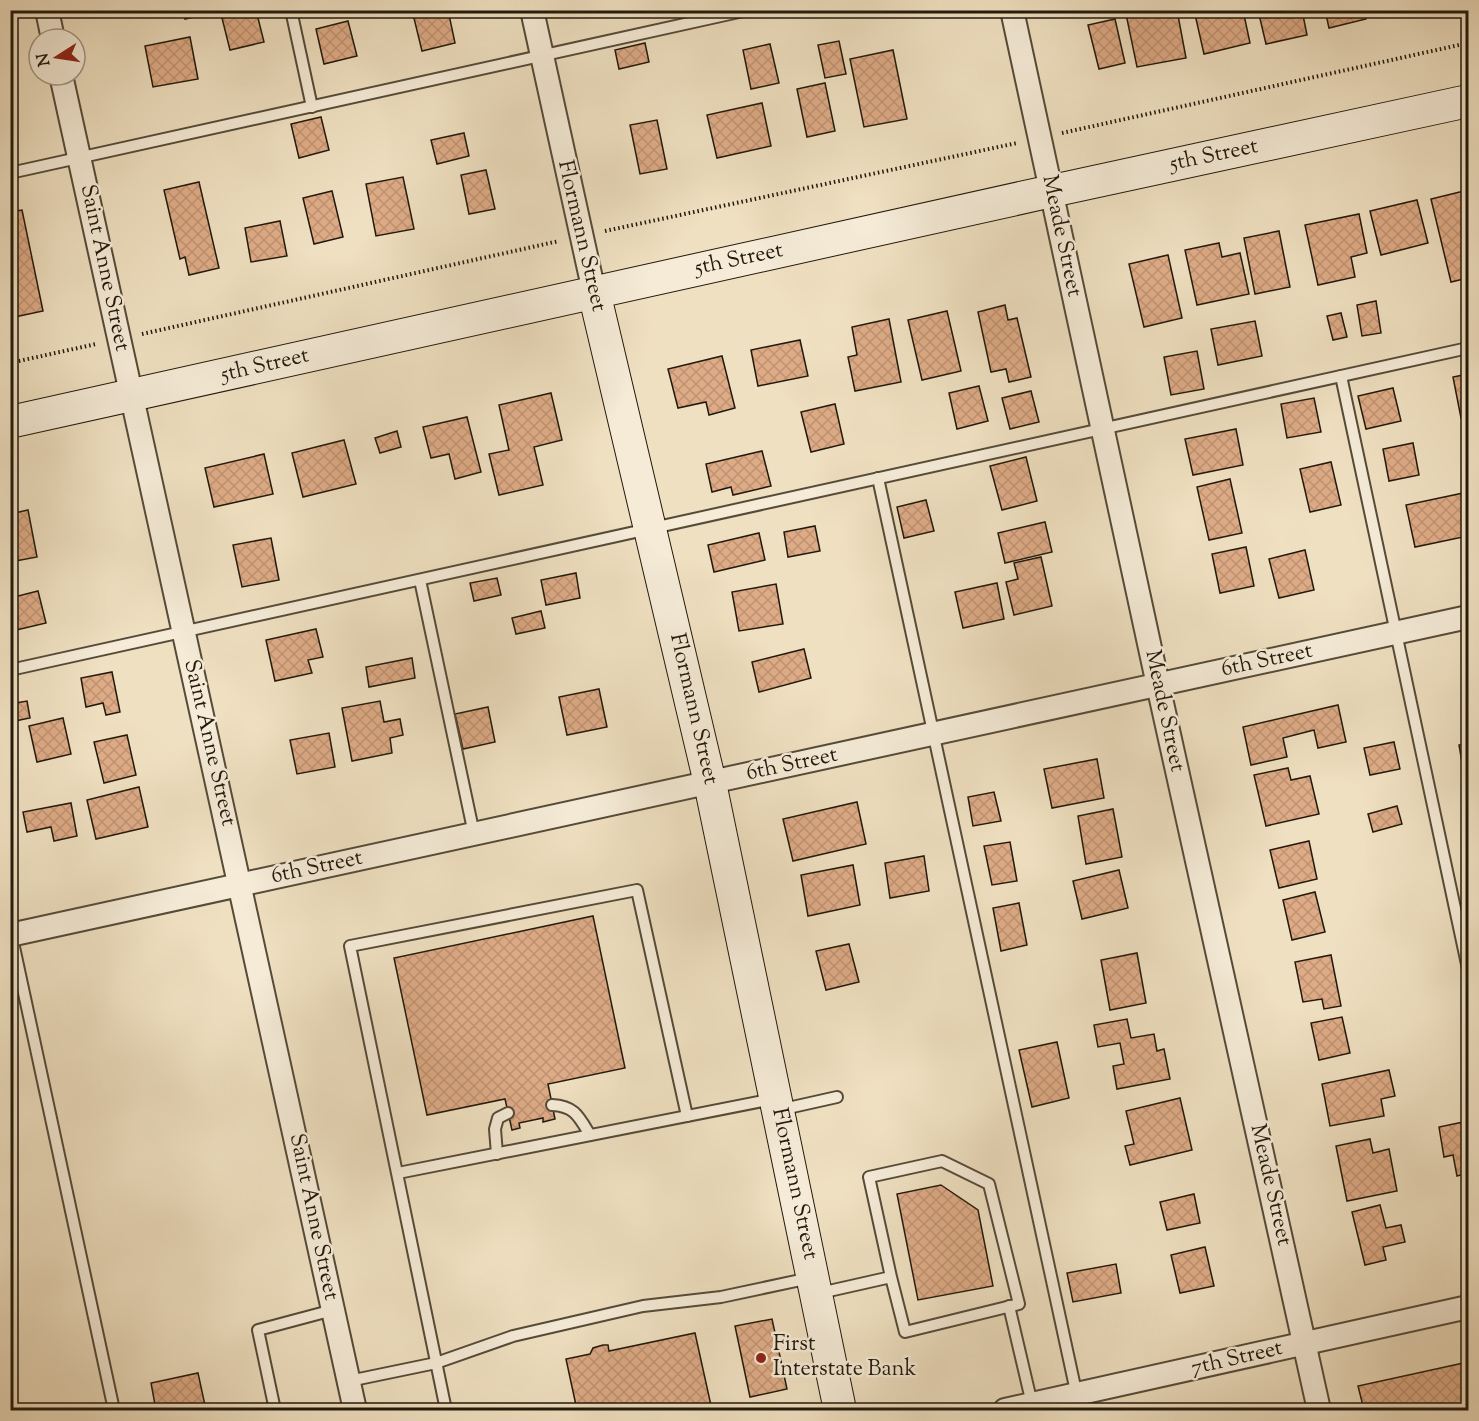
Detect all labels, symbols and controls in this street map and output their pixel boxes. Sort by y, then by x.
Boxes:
north arrow [27,27,87,87]
text: N [32,51,57,68]
street label: 5th Street [1165,131,1262,181]
street label: Flormann Street [548,157,614,315]
street label: Meade Street [1032,172,1090,300]
street label: Saint Anne Street [71,182,137,355]
street label: 5th Street [690,235,787,285]
street label: 5th Street [216,340,313,392]
street label: Flormann Street [660,630,726,788]
street label: 6th Street [1218,636,1316,686]
street label: Meade Street [1135,647,1193,775]
street label: Saint Anne Street [174,657,244,830]
street label: 6th Street [743,740,841,790]
street label: 6th Street [268,843,366,893]
street label: Flormann Street [762,1105,826,1263]
street label: Meade Street [1240,1121,1300,1249]
street label: Saint Anne Street [280,1131,346,1304]
place label: First Interstate Bank [773,1329,917,1386]
street label: 7th Street [1188,1333,1286,1385]
marker: First Interstate Bank [754,1351,768,1365]

